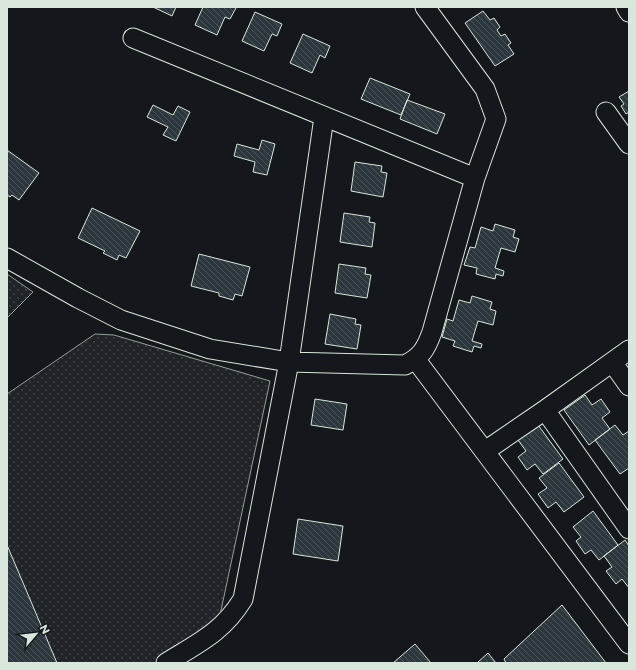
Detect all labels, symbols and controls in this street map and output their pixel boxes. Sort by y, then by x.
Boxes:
north arrow [16,614,56,654]
text: N [37,622,53,637]

